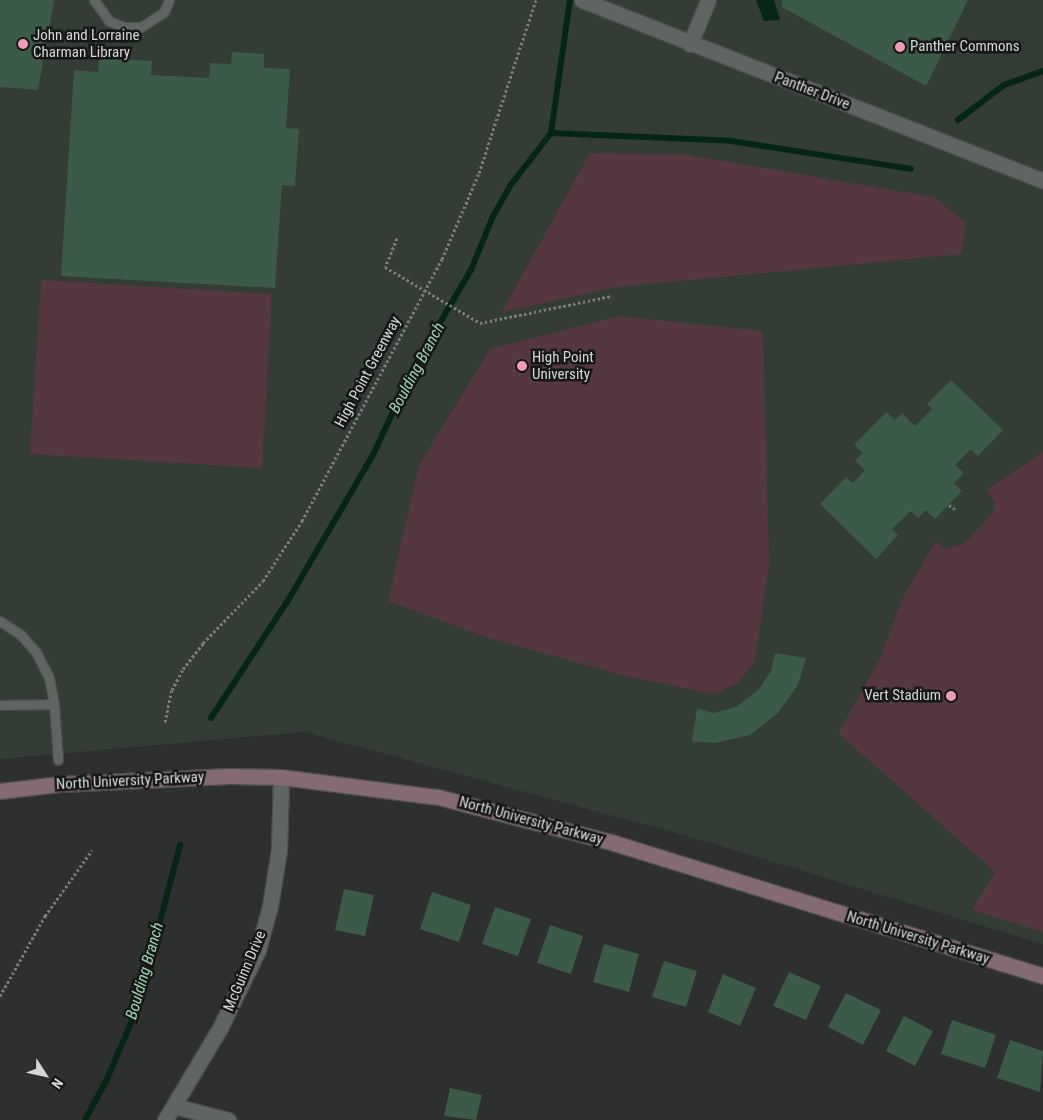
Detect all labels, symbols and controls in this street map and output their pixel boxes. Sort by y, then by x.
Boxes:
place label: John and Lorraine Charman Library [33,26,140,61]
marker: John and Lorraine Charman Library [17,38,29,50]
place label: Panther Commons [910,38,1020,56]
marker: Panther Commons [894,41,906,53]
street label: Panther Drive [772,68,852,114]
street label: High Point Greenway [331,314,405,430]
water label: Boulding Branch [385,319,449,417]
place label: High Point University [532,348,594,383]
marker: High Point University [516,360,528,372]
place label: Vert Stadium [864,687,941,705]
marker: Vert Stadium [945,690,957,702]
street label: North University Parkway [56,768,204,794]
street label: North University Parkway [457,793,605,849]
street label: North University Parkway [845,908,991,968]
water label: Boulding Branch [122,920,168,1022]
street label: McGuinn Drive [220,928,270,1014]
north arrow [20,1050,70,1100]
text: N [48,1075,66,1092]

